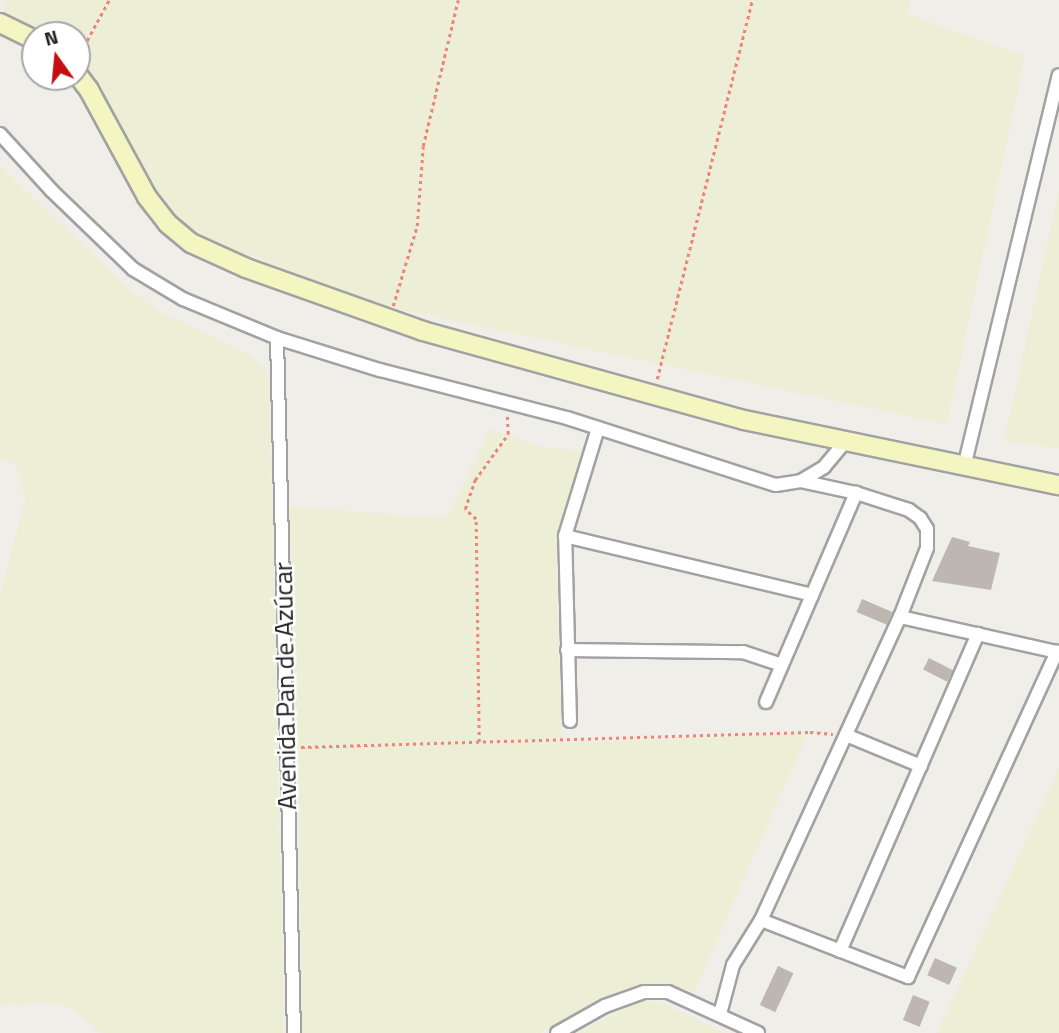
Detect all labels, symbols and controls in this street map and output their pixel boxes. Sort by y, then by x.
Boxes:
north arrow [21,21,91,91]
text: N [41,21,61,53]
street label: Avenida Pan de Azúcar [267,562,303,810]

